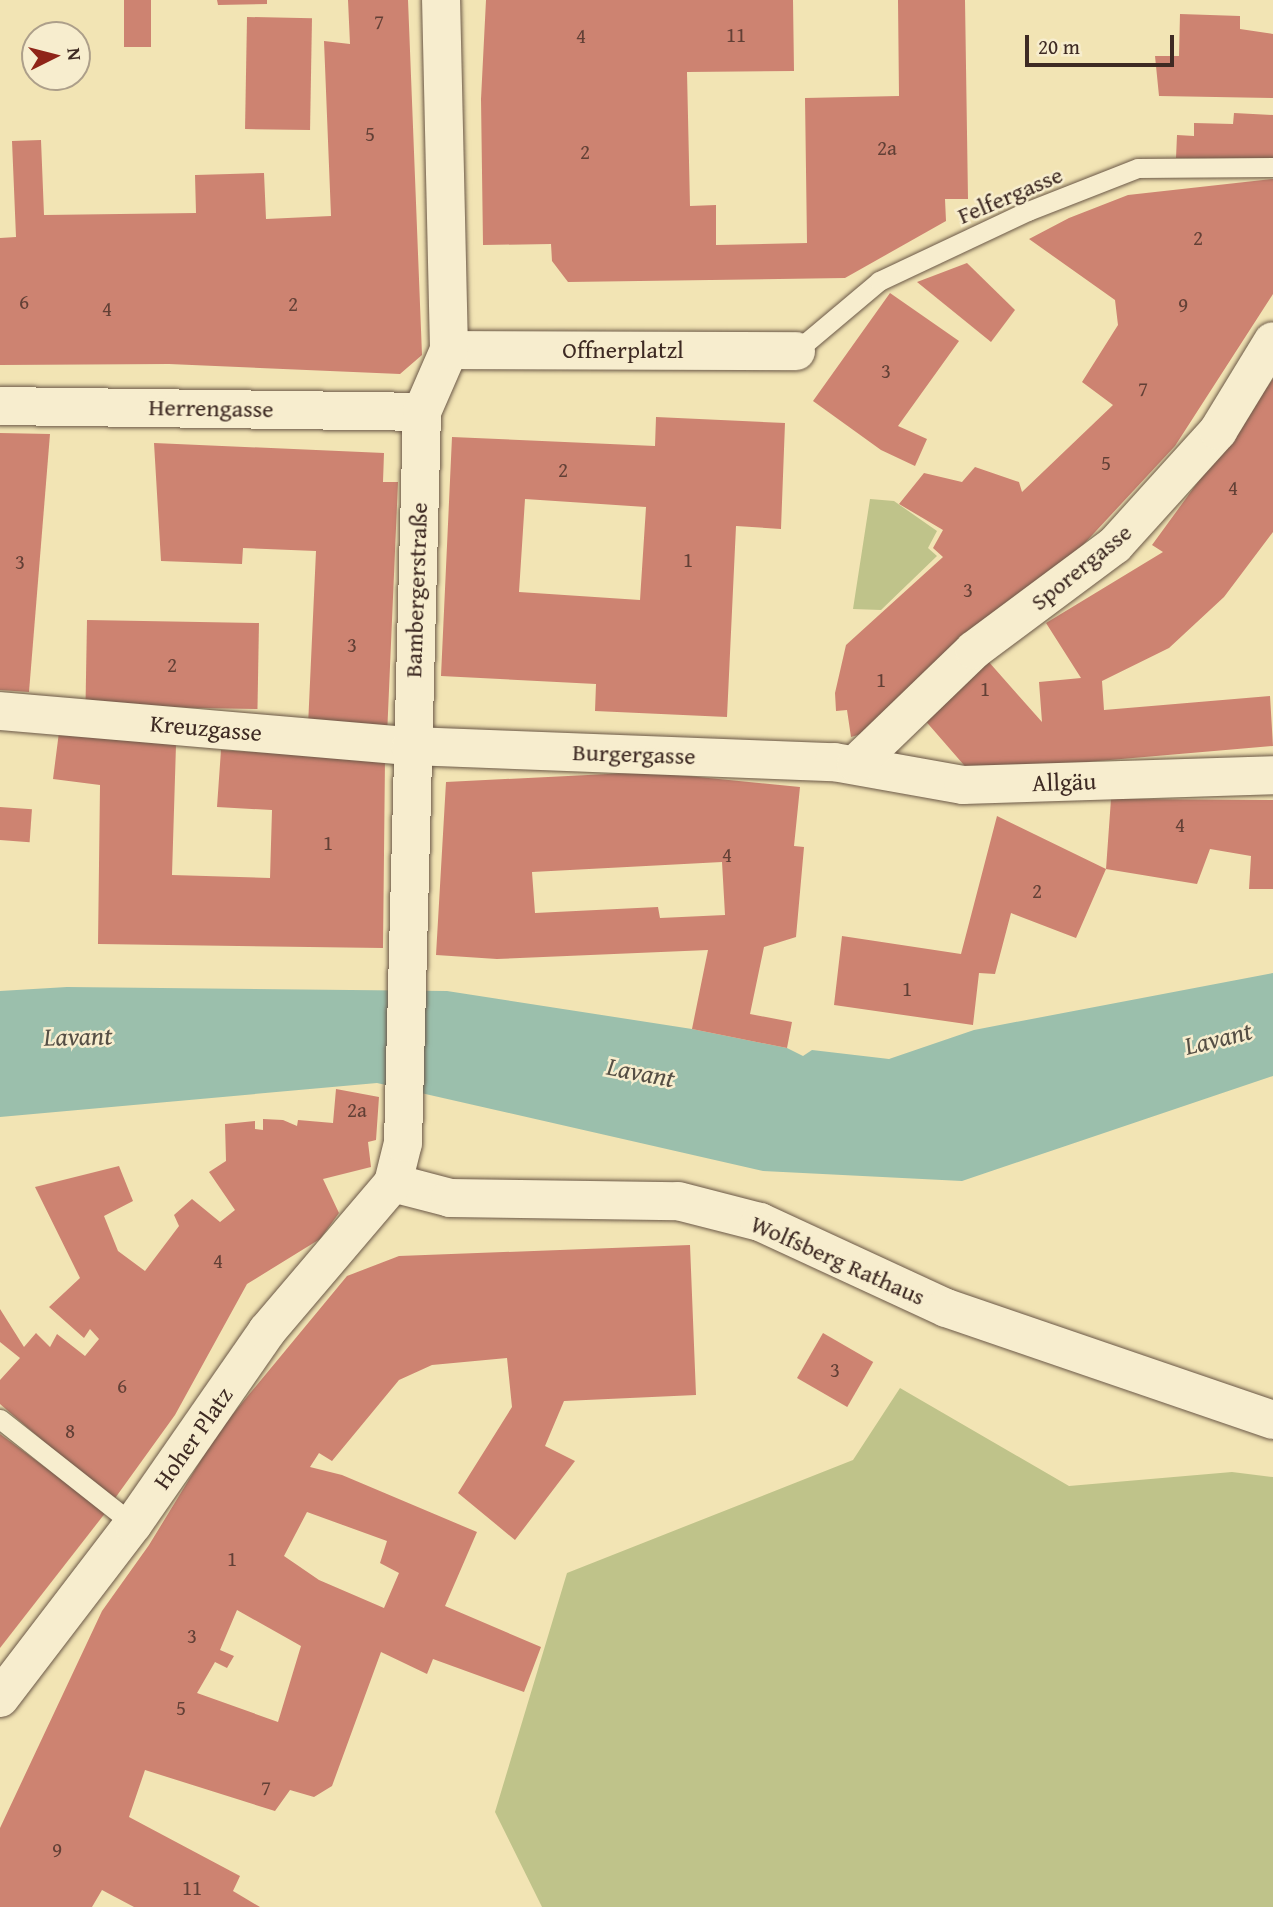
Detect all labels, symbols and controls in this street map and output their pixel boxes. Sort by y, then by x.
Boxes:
house number: 7 [374,9,384,35]
north arrow [21,21,91,91]
scale bar [1028,21,1177,65]
house number: 11 [726,22,746,48]
house number: 4 [576,23,586,49]
text: 20 m [1038,31,1080,62]
text: N [60,46,89,62]
house number: 5 [365,121,375,147]
house number: 2a [877,135,897,161]
house number: 2 [580,139,590,165]
street label: Felfergasse [953,160,1067,230]
house number: 2 [1193,225,1203,251]
house number: 6 [19,289,29,315]
house number: 2 [288,291,298,317]
house number: 9 [1178,292,1188,318]
house number: 4 [102,296,112,322]
street label: Offnerplatzl [562,336,684,364]
house number: 3 [881,358,891,384]
house number: 7 [1138,376,1148,402]
street label: Herrengasse [148,393,274,423]
house number: 5 [1101,450,1111,476]
house number: 2 [558,457,568,483]
house number: 4 [1228,475,1238,501]
street label: Bambergerstraße [399,502,433,678]
street label: Sporergasse [1025,518,1137,616]
house number: 1 [683,547,693,573]
house number: 3 [15,549,25,575]
house number: 3 [963,577,973,603]
house number: 3 [347,632,357,658]
house number: 2 [167,652,177,678]
house number: 1 [876,667,886,693]
house number: 1 [980,676,990,702]
street label: Kreuzgasse [149,709,263,747]
street label: Burgergasse [572,737,696,771]
street label: Allgäu [1031,766,1097,798]
house number: 4 [1175,812,1185,838]
house number: 1 [323,830,333,856]
house number: 4 [722,842,732,868]
house number: 2 [1032,878,1042,904]
house number: 1 [902,976,912,1002]
water label: Lavant [1181,1015,1255,1061]
water label: Lavant [43,1020,113,1052]
water label: Lavant [604,1050,678,1094]
house number: 2a [347,1097,367,1123]
street label: Wolfsberg Rathaus [747,1209,929,1311]
house number: 4 [213,1248,223,1274]
house number: 3 [830,1357,840,1383]
house number: 6 [117,1373,127,1399]
street label: Hoher Platz [147,1381,239,1495]
house number: 8 [65,1418,75,1444]
house number: 1 [227,1546,237,1572]
house number: 3 [187,1623,197,1649]
house number: 5 [176,1695,186,1721]
house number: 7 [261,1775,271,1801]
house number: 9 [52,1837,62,1863]
house number: 11 [182,1875,202,1901]

